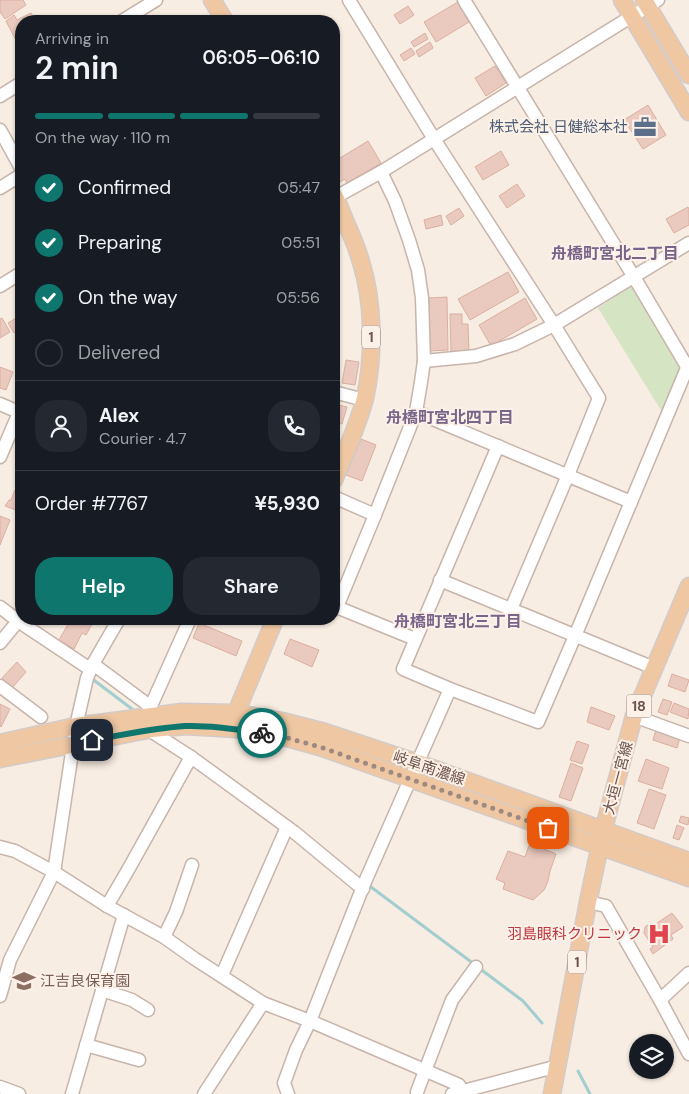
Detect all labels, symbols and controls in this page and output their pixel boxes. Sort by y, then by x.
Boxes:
text: Arriving in [35,28,109,49]
text: 06:05–06:10 [202,45,320,70]
text: 2 min [35,47,119,89]
office icon: 株式会社 日健総本社 [632,114,658,140]
place label: 株式会社 日健総本社 [489,117,628,137]
text: On the way · 110 m [35,127,170,148]
icon: check [35,174,63,202]
text: Confirmed [78,175,171,200]
text: 05:47 [278,177,320,198]
icon: check [35,229,63,257]
text: Preparing [78,230,162,255]
text: 05:51 [281,232,320,253]
district label: 舟橋町宮北二丁目 [551,243,679,264]
icon: check [35,284,63,312]
text: On the way [78,285,178,310]
text: 05:56 [276,287,320,308]
road number: 1 [362,326,380,348]
text: Delivered [78,340,160,365]
button: person [35,400,87,452]
button: phone [268,400,320,452]
text: Alex [99,403,139,428]
district label: 舟橋町宮北四丁目 [386,407,514,428]
text: Courier · 4.7 [99,428,187,449]
text: Order #7767 [35,491,148,516]
text: ¥5,930 [254,491,320,516]
button: Help [35,557,173,615]
button: Share [183,557,320,615]
district label: 舟橋町宮北三丁目 [394,611,522,632]
road number: 18 [626,694,652,718]
courier [237,708,287,758]
pin [71,719,113,761]
icon: bike [248,719,276,747]
icon: home [78,726,106,754]
street label: 大垣一宮線 [599,739,637,817]
street label: 岐阜南濃線 [390,746,468,790]
pin [527,807,569,849]
icon: bag [534,814,562,842]
hospital icon: 羽島眼科クリニック [646,921,672,947]
place label: 羽島眼科クリニック [507,924,642,944]
road number: 1 [568,950,586,974]
school or university icon: 江吉良保育園 [11,968,37,994]
place label: 江吉良保育園 [40,971,130,991]
map controls [629,1034,674,1079]
button: layers [629,1034,674,1079]

